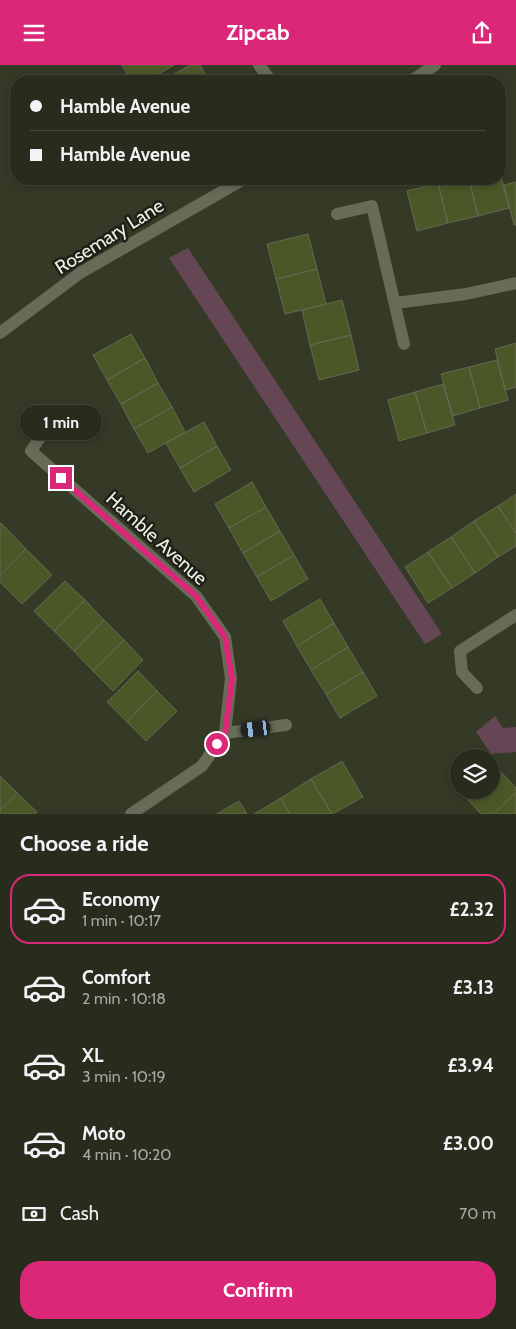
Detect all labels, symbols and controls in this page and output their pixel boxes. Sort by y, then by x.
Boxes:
icon: menu [20,19,48,47]
text: Zipcab [226,19,290,46]
icon: share [468,19,496,47]
text: Hamble Avenue [60,95,190,118]
text: Hamble Avenue [60,143,190,166]
street label: Rosemary Lane [51,194,168,279]
callout: 1 min [20,405,102,441]
text: 1 min [43,413,79,432]
route end [50,467,72,489]
street label: Hamble Avenue [101,487,212,590]
car [240,720,271,738]
route start [206,733,228,755]
map controls [450,749,500,799]
button: layers [450,749,500,799]
text: Choose a ride [20,830,149,857]
icon: car [22,887,67,932]
text: Economy [82,888,160,911]
text: £2.32 [450,898,494,921]
text: 1 min · 10:17 [82,911,161,930]
icon: car [22,965,67,1010]
text: Comfort [82,966,151,989]
text: £3.13 [453,976,494,999]
text: 2 min · 10:18 [82,989,166,1008]
icon: car [22,1043,67,1088]
text: XL [82,1044,103,1067]
text: £3.94 [447,1054,494,1077]
text: 3 min · 10:19 [82,1067,166,1086]
icon: car [22,1121,67,1166]
text: Moto [82,1122,126,1145]
text: £3.00 [443,1132,494,1155]
text: 4 min · 10:20 [82,1145,172,1164]
icon: cash [20,1200,48,1228]
text: Cash [60,1202,99,1225]
text: 70 m [459,1204,496,1223]
button: Confirm [20,1261,496,1319]

